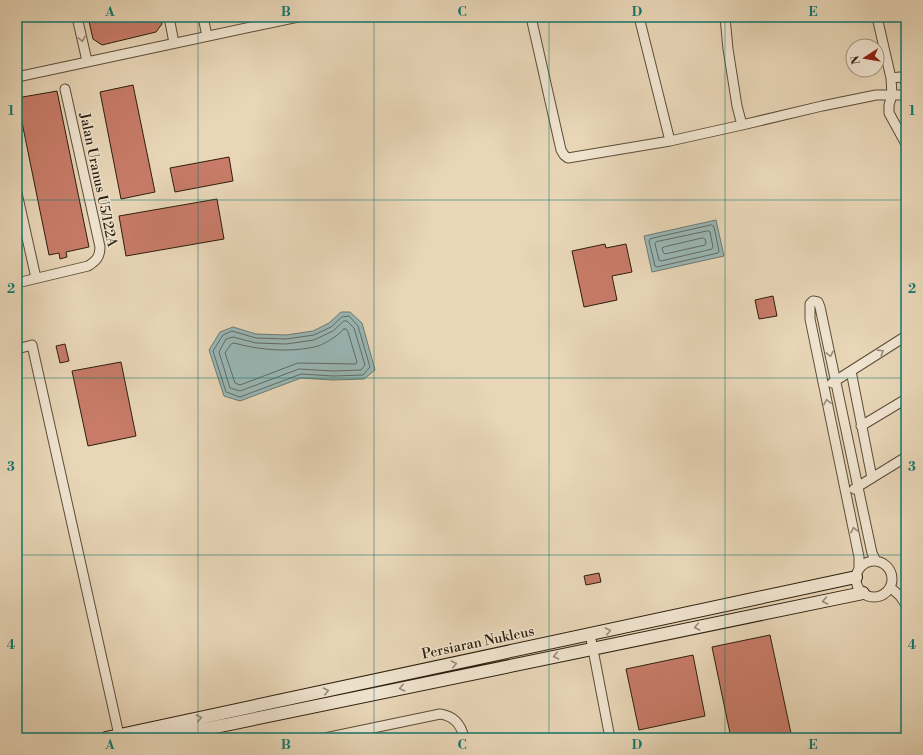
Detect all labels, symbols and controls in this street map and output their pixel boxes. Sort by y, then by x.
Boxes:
text: A [104,4,115,20]
text: B [281,4,291,20]
text: C [457,4,467,20]
text: D [632,4,642,20]
text: E [808,4,818,20]
one-way arrow [78,36,86,42]
north arrow [845,38,885,78]
text: N [848,54,864,66]
text: 1 [8,103,15,119]
text: 1 [909,103,916,119]
street label: Jalan Uranus U5/122A [75,110,121,249]
text: 2 [7,281,15,297]
text: 2 [908,281,916,297]
one-way arrow [877,349,884,357]
one-way arrow [826,351,834,358]
one-way arrow [824,399,832,405]
text: 3 [7,459,15,475]
text: 3 [908,459,916,475]
one-way arrow [850,526,858,533]
one-way arrow [822,597,828,605]
street label: Persiaran Nukleus [420,622,536,664]
one-way arrow [694,622,701,631]
one-way arrow [605,627,611,635]
text: 4 [7,637,16,653]
text: 4 [908,637,917,653]
one-way arrow [553,651,560,659]
one-way arrow [450,660,457,668]
one-way arrow [399,683,405,692]
one-way arrow [323,688,330,696]
one-way arrow [196,715,202,723]
text: A [104,737,115,753]
text: B [281,737,291,753]
text: C [457,737,467,753]
text: D [632,737,642,753]
text: E [808,737,818,753]

